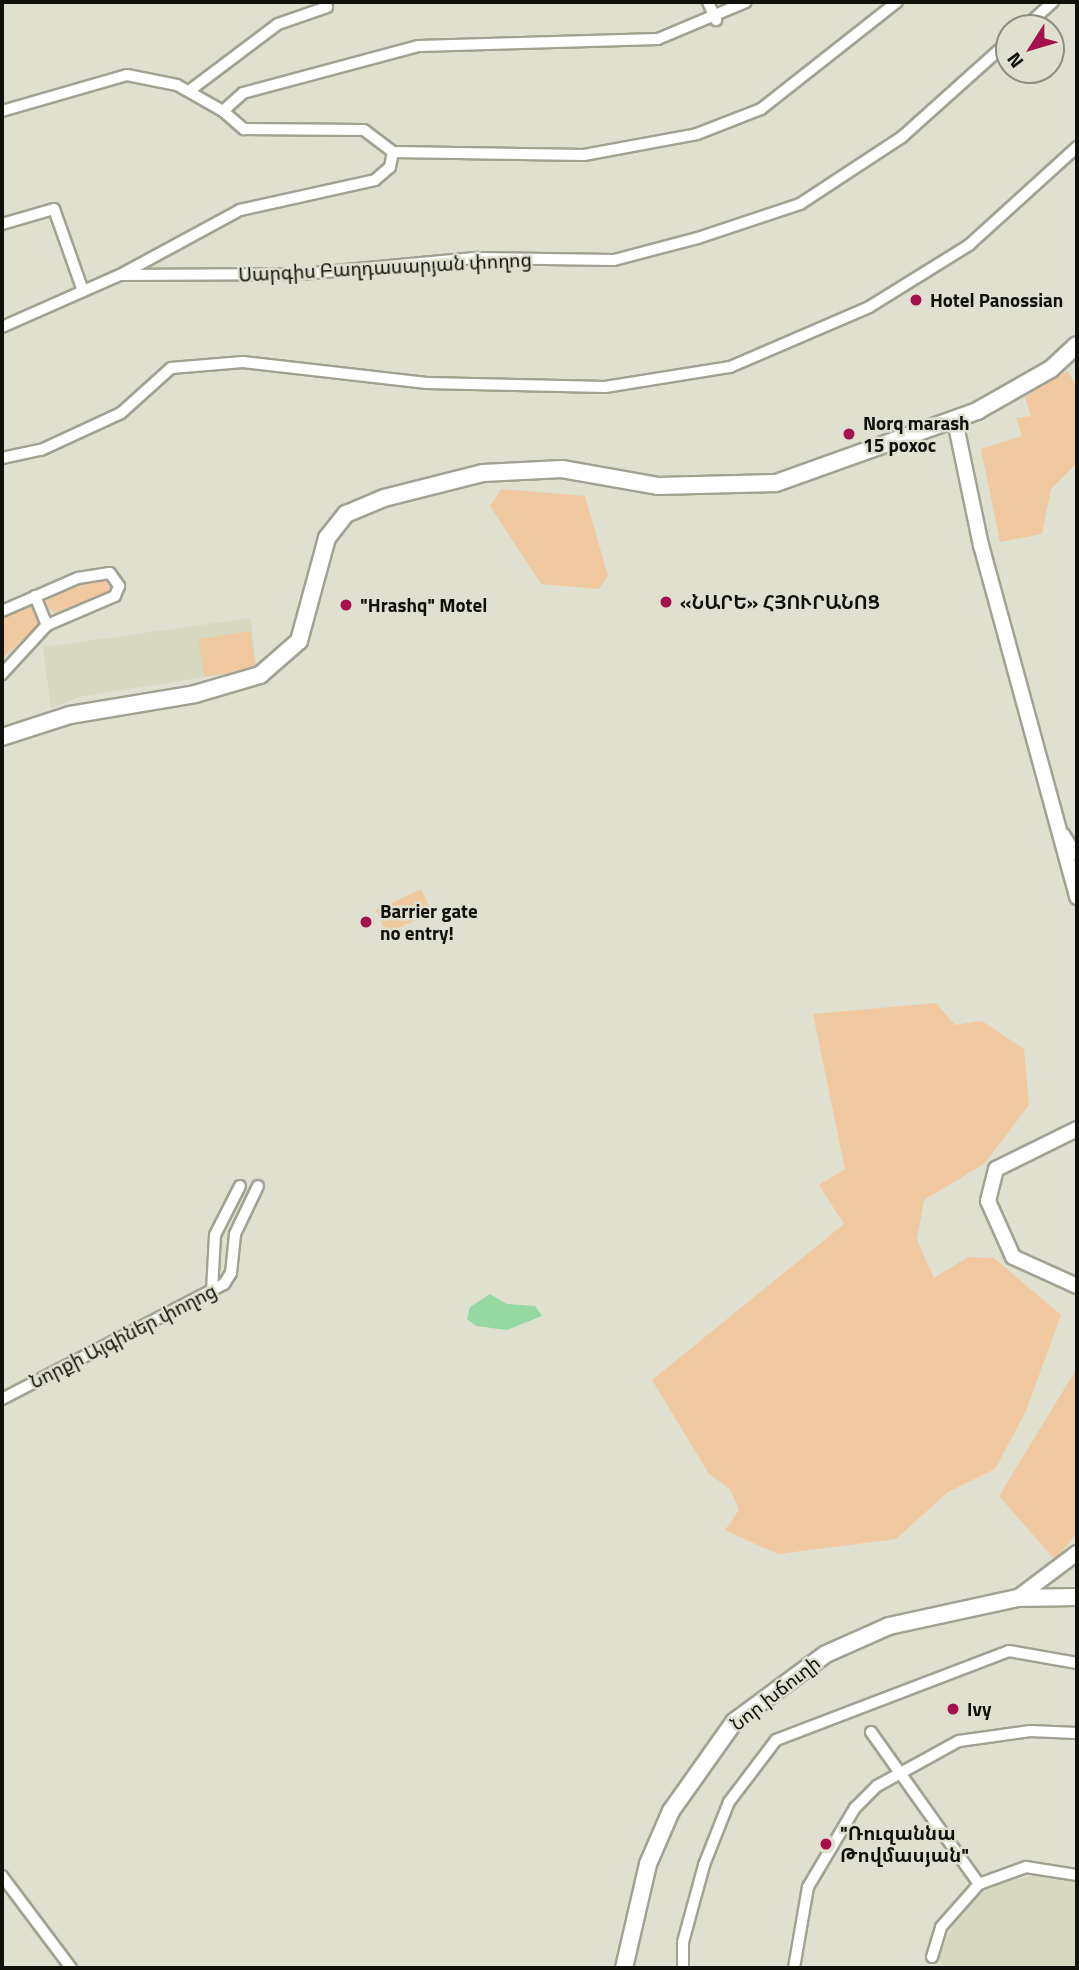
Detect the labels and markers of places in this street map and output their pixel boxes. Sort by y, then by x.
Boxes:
place label: Hotel Panossian [930,289,1063,311]
marker: Hotel Panossian [908,292,924,308]
place label: Norq marash 15 poxoc [863,412,970,456]
marker: Norq marash 15 poxoc [841,426,857,442]
place label: «ՆԱՐԵ» ՀՅՈՒՐԱՆՈՑ [680,591,880,613]
place label: "Hrashq" Motel [360,594,487,616]
marker: «ՆԱՐԵ» ՀՅՈՒՐԱՆՈՑ [658,594,674,610]
marker: "Hrashq" Motel [338,597,354,613]
place label: Barrier gate no entry! [380,900,478,944]
marker: Barrier gate no entry! [358,914,374,930]
place label: Ivy [967,1698,991,1720]
marker: Ivy [945,1701,961,1717]
place label: "Ռուզաննա Թովմասյան" [840,1822,969,1866]
marker: "Ռուզաննա Թովմասյան" [818,1836,834,1852]

